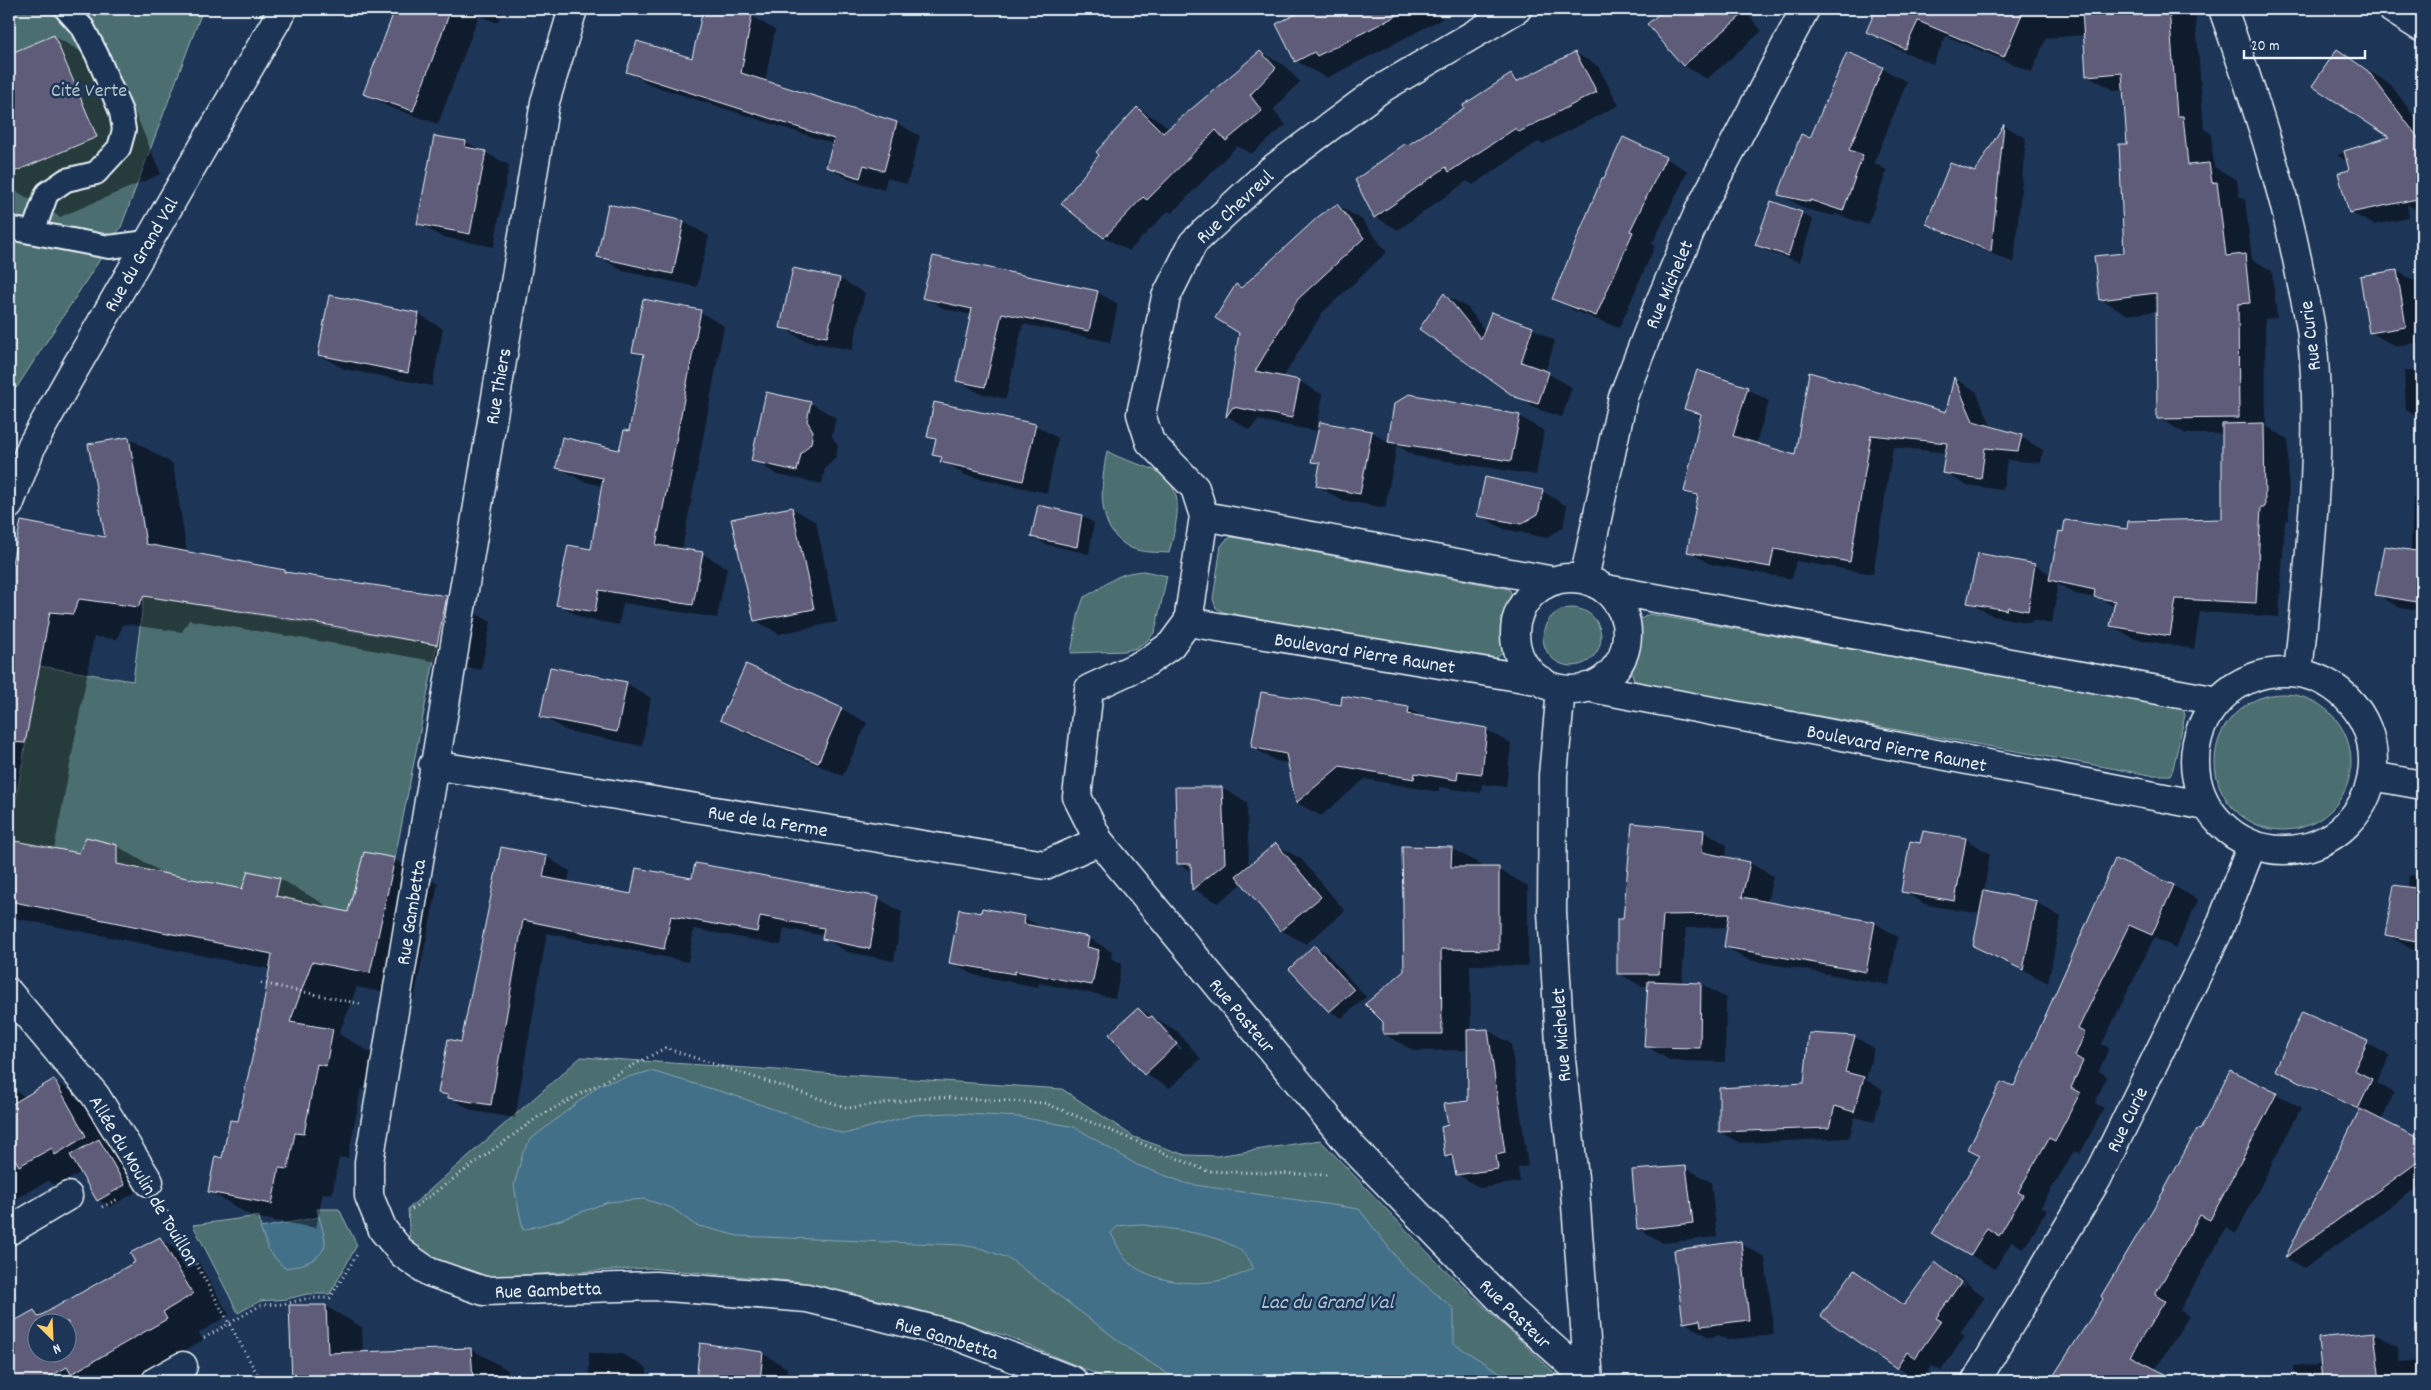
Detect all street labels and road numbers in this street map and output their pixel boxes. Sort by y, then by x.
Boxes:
street label: Rue Chevreul [1191,165,1281,252]
street label: Rue du Grand Val [98,193,187,318]
street label: Rue Michelet [1639,236,1702,334]
street label: Rue Curie [2294,299,2330,372]
street label: Rue Thiers [479,346,520,427]
street label: Boulevard Pierre Raunet [1272,627,1457,683]
street label: Boulevard Pierre Raunet [1804,719,1989,781]
street label: Rue de la Ferme [706,800,830,846]
street label: Rue Gambetta [391,857,435,967]
street label: Rue Pasteur [1201,973,1281,1061]
street label: Rue Michelet [1546,987,1580,1083]
street label: Rue Curie [2101,1082,2157,1158]
street label: Allée du Moulin de Touillon [80,1091,204,1272]
street label: Rue Pasteur [1472,1274,1557,1357]
street label: Rue Gambetta [494,1276,602,1308]
street label: Rue Gambetta [891,1311,1002,1369]

